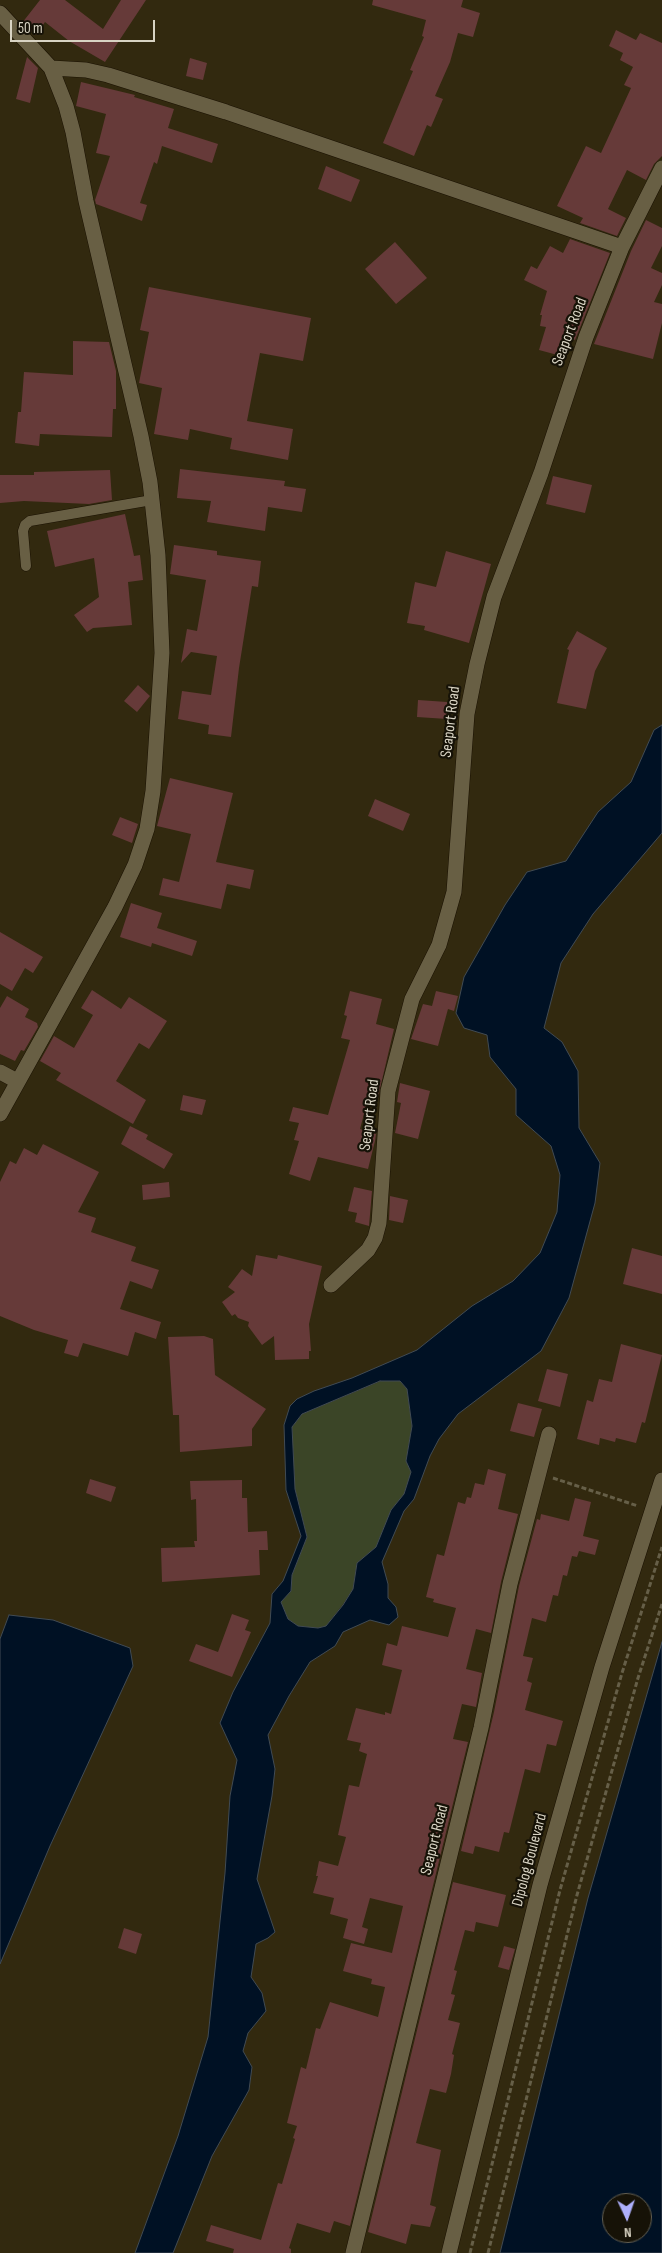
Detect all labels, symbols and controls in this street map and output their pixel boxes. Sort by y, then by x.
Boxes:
scale bar [12,10,158,42]
text: 50 m [18,19,43,38]
street label: Seaport Road [548,295,592,369]
street label: Seaport Road [437,685,465,759]
street label: Seaport Road [356,1078,384,1152]
street label: Seaport Road [417,1803,453,1877]
street label: Dipolog Boulevard [508,1811,552,1909]
north arrow [602,2193,652,2243]
text: N [624,2224,632,2241]

